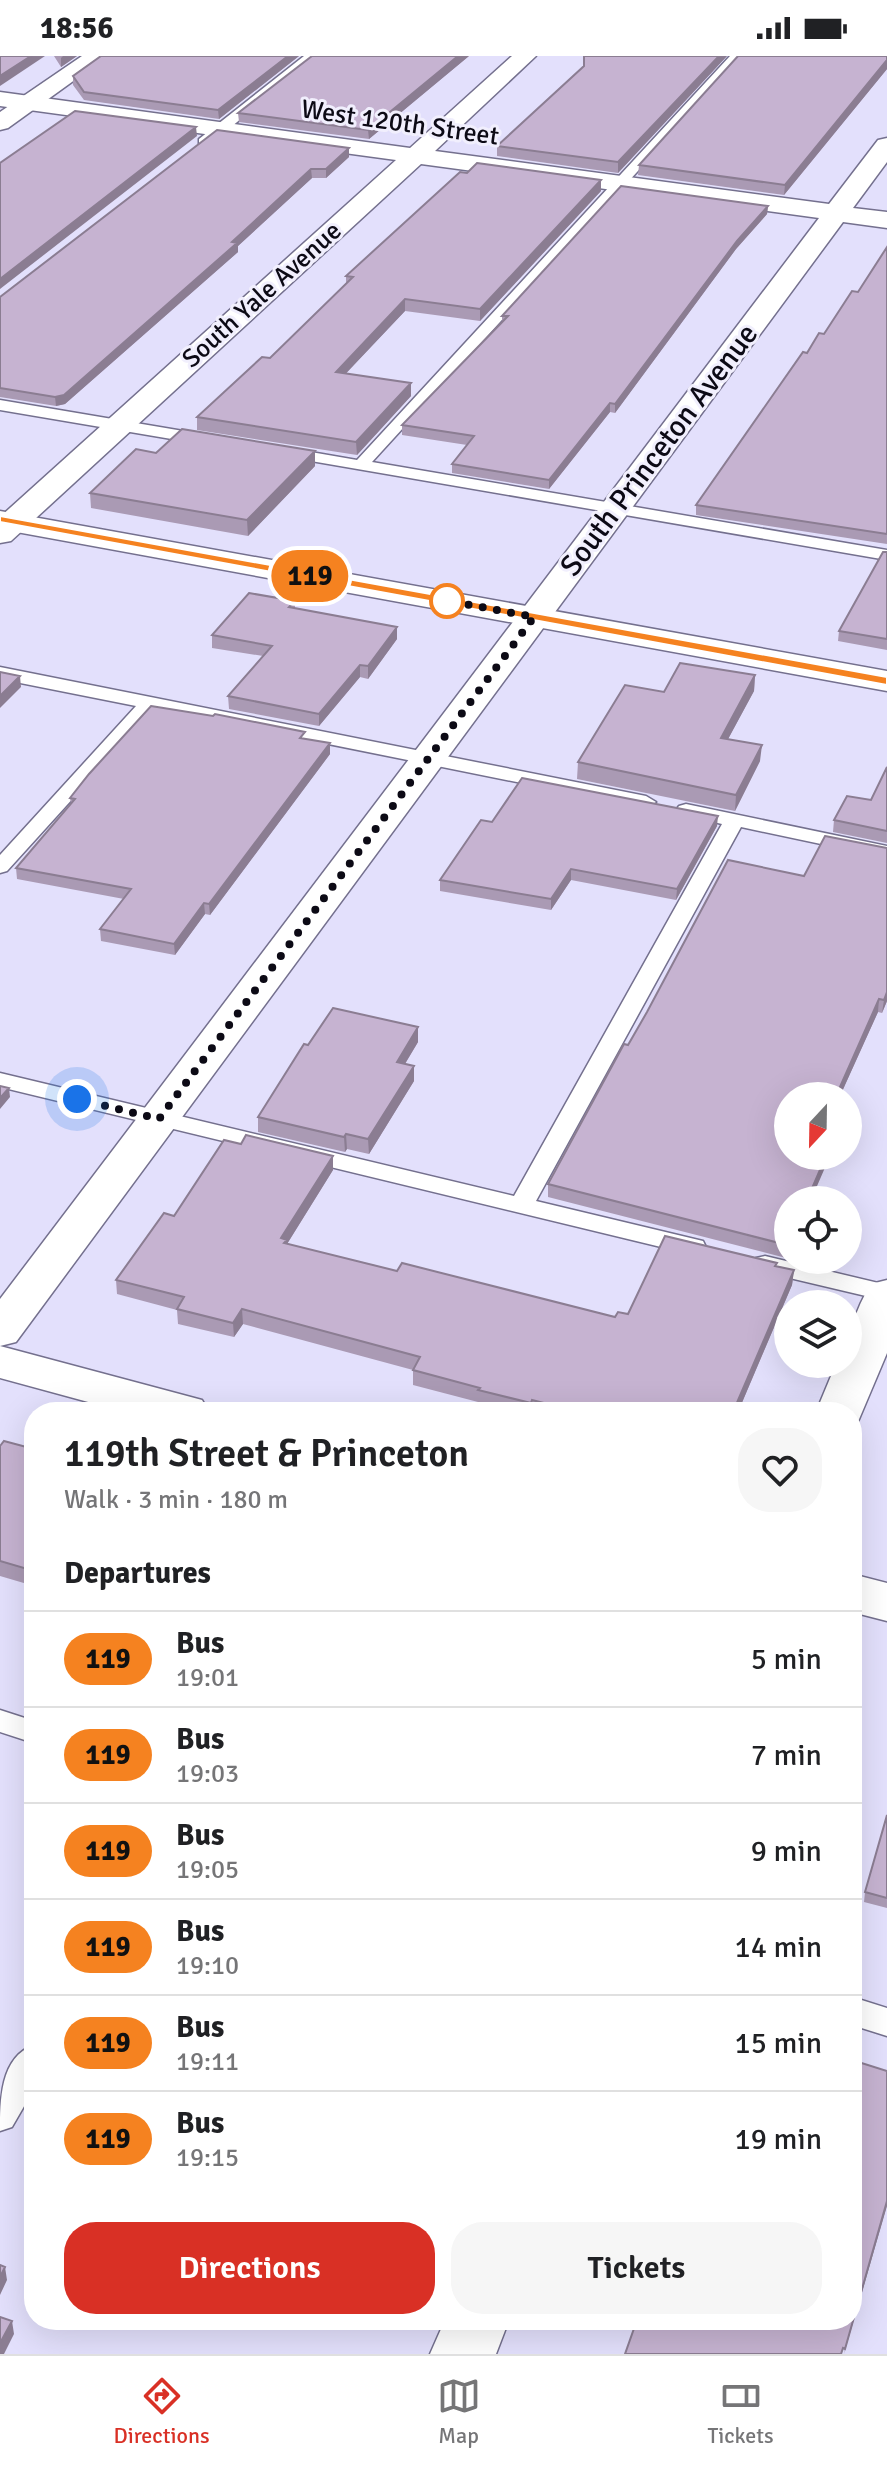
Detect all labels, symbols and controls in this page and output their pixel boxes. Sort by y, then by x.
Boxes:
text: 18:56 [40,10,114,47]
street label: West 120th Street [299,93,501,153]
street label: South Yale Avenue [176,215,348,375]
street label: South Princeton Avenue [552,317,766,583]
line badge: 119 [264,550,356,602]
text: 119 [287,559,333,593]
unlabelled marker [430,584,464,618]
your location [57,1079,97,1119]
north arrow [774,1082,862,1170]
map controls [774,1082,862,1378]
button: locate [774,1186,862,1274]
button: layers [774,1290,862,1378]
button: heart [738,1428,822,1512]
text: 119th Street & Princeton [64,1430,469,1477]
text: Walk · 3 min · 180 m [64,1484,288,1516]
text: Departures [64,1555,211,1592]
text: Bus [176,1625,224,1662]
text: 5 min [751,1641,822,1678]
text: 119 [85,1642,131,1676]
text: 19:01 [176,1662,239,1694]
text: Bus [176,1721,224,1758]
text: 7 min [751,1737,822,1774]
text: 119 [85,1738,131,1772]
text: 19:03 [176,1758,239,1790]
text: Bus [176,1817,224,1854]
text: 9 min [751,1833,822,1870]
text: 119 [85,1834,131,1868]
text: 19:05 [176,1854,239,1886]
text: Bus [176,1913,224,1950]
text: 14 min [735,1929,822,1966]
text: 119 [85,1930,131,1964]
text: 19:10 [176,1950,239,1982]
text: Bus [176,2009,224,2046]
text: 15 min [735,2025,822,2062]
text: 119 [85,2026,131,2060]
text: 19:11 [176,2046,239,2078]
text: Bus [176,2105,224,2142]
text: 19 min [735,2121,822,2158]
text: 119 [85,2122,131,2156]
text: 19:15 [176,2142,239,2174]
button: Directions [64,2222,435,2314]
button: Tickets [451,2222,822,2314]
tab: Directions [113,2374,210,2449]
tab: Map [437,2374,481,2449]
tab: Tickets [707,2374,774,2449]

